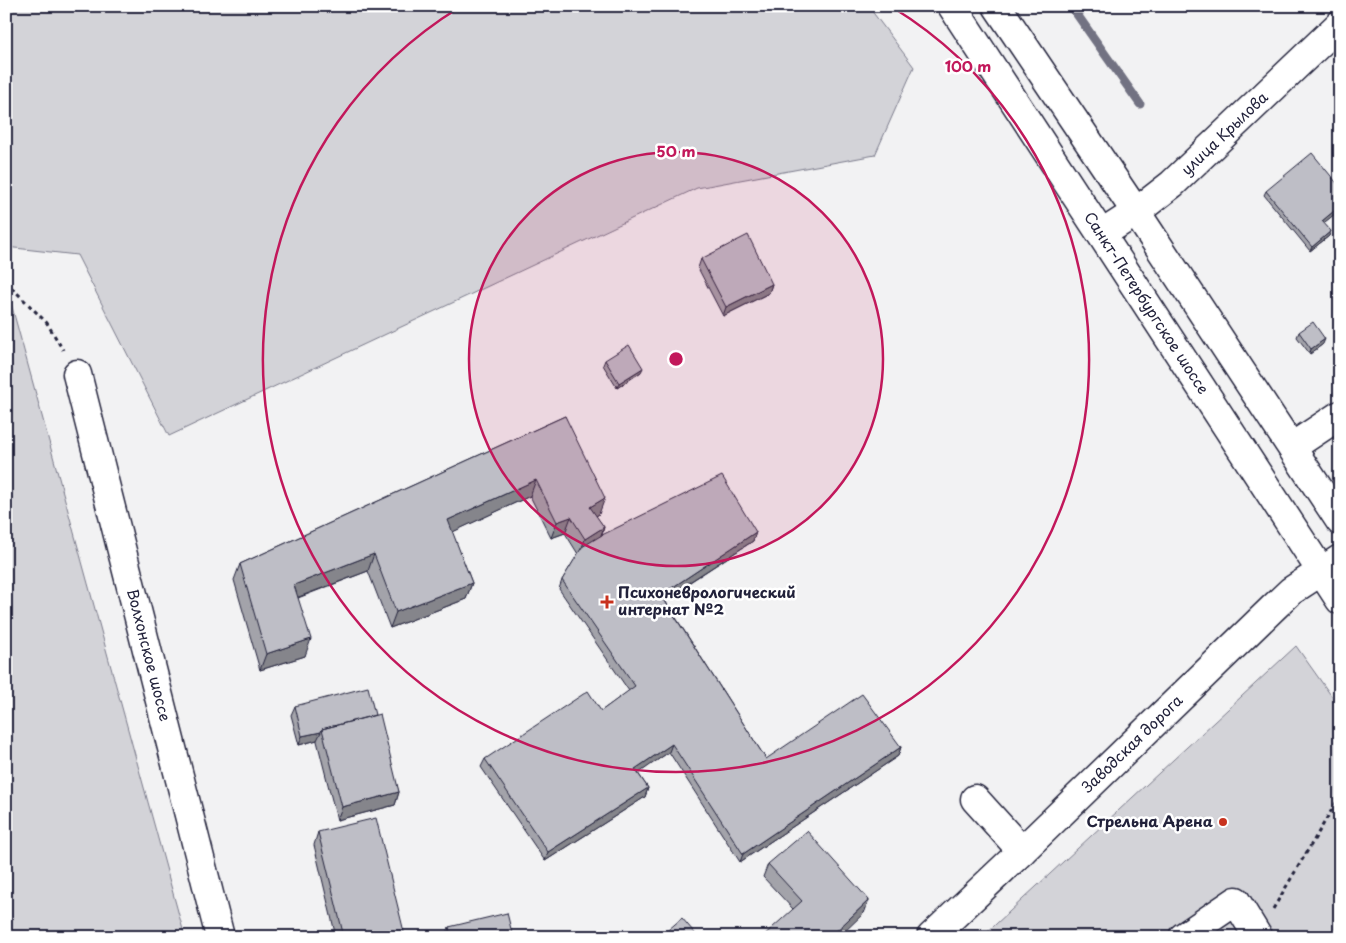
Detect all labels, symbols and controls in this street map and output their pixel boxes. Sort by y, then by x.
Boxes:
text: 100 m [945,54,991,77]
street label: улица Крылова [1175,85,1273,180]
text: 50 m [657,139,695,162]
street label: Санкт-Петербургское шоссе [1079,207,1215,398]
centre of rings [667,350,685,368]
place label: Психоневрологический интернат №2 [618,580,796,620]
street label: Волхонское шоссе [122,586,178,723]
marker: Психоневрологический интернат №2 [600,595,614,609]
street label: Заводская дорога [1076,688,1188,797]
place label: Стрельна Арена [1086,809,1213,832]
marker: Стрельна Арена [1217,816,1229,828]

